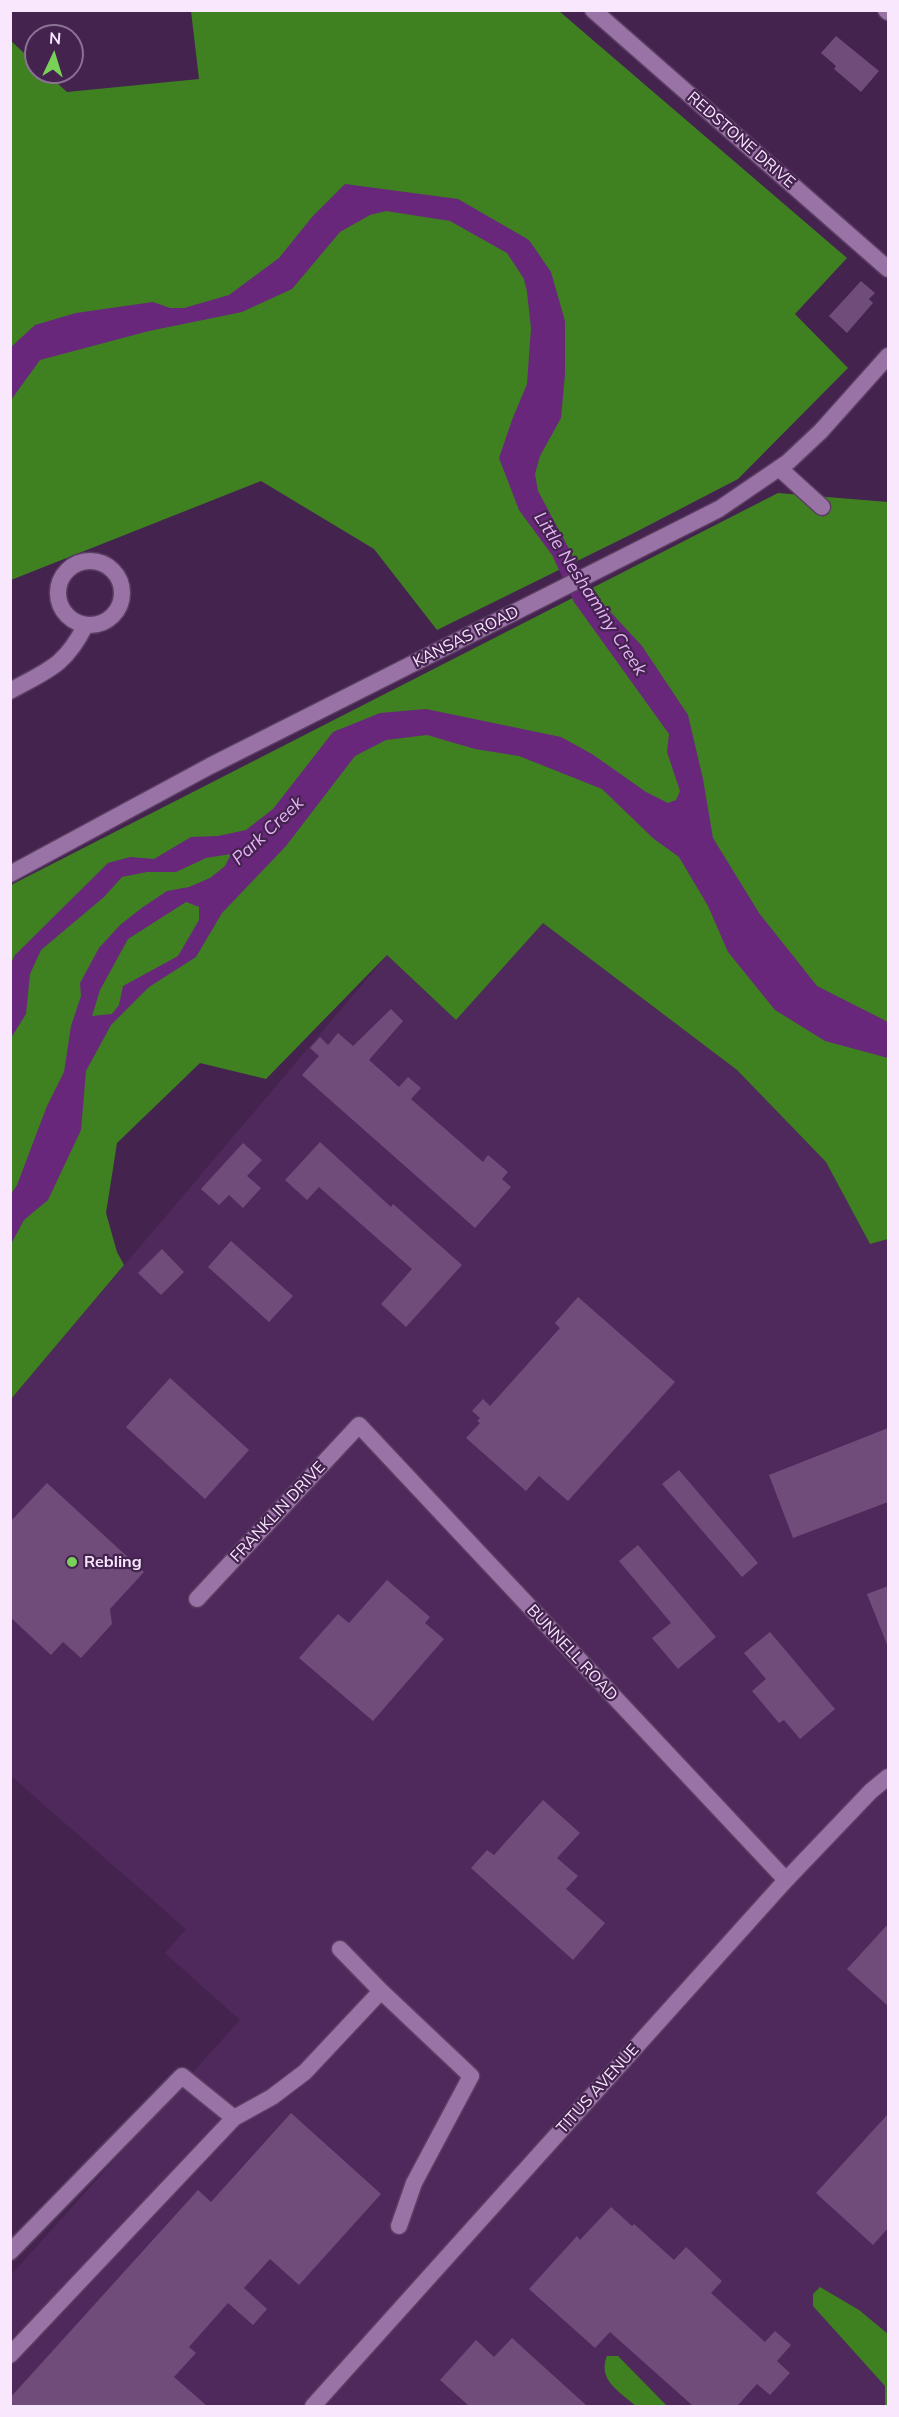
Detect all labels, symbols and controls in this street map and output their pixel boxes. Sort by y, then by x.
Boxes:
north arrow [24,24,84,84]
text: N [48,28,62,48]
street label: REDSTONE DRIVE [683,88,799,192]
water label: Little Neshaminy Creek [529,508,651,680]
street label: KANSAS ROAD [410,602,522,672]
water label: Park Creek [228,792,308,870]
street label: FRANKLIN DRIVE [226,1458,330,1566]
place label: Rebling [84,1552,142,1572]
marker: Rebling [65,1555,79,1569]
street label: BUNNELL ROAD [523,1601,621,1705]
street label: TITUS AVENUE [553,2040,643,2138]

